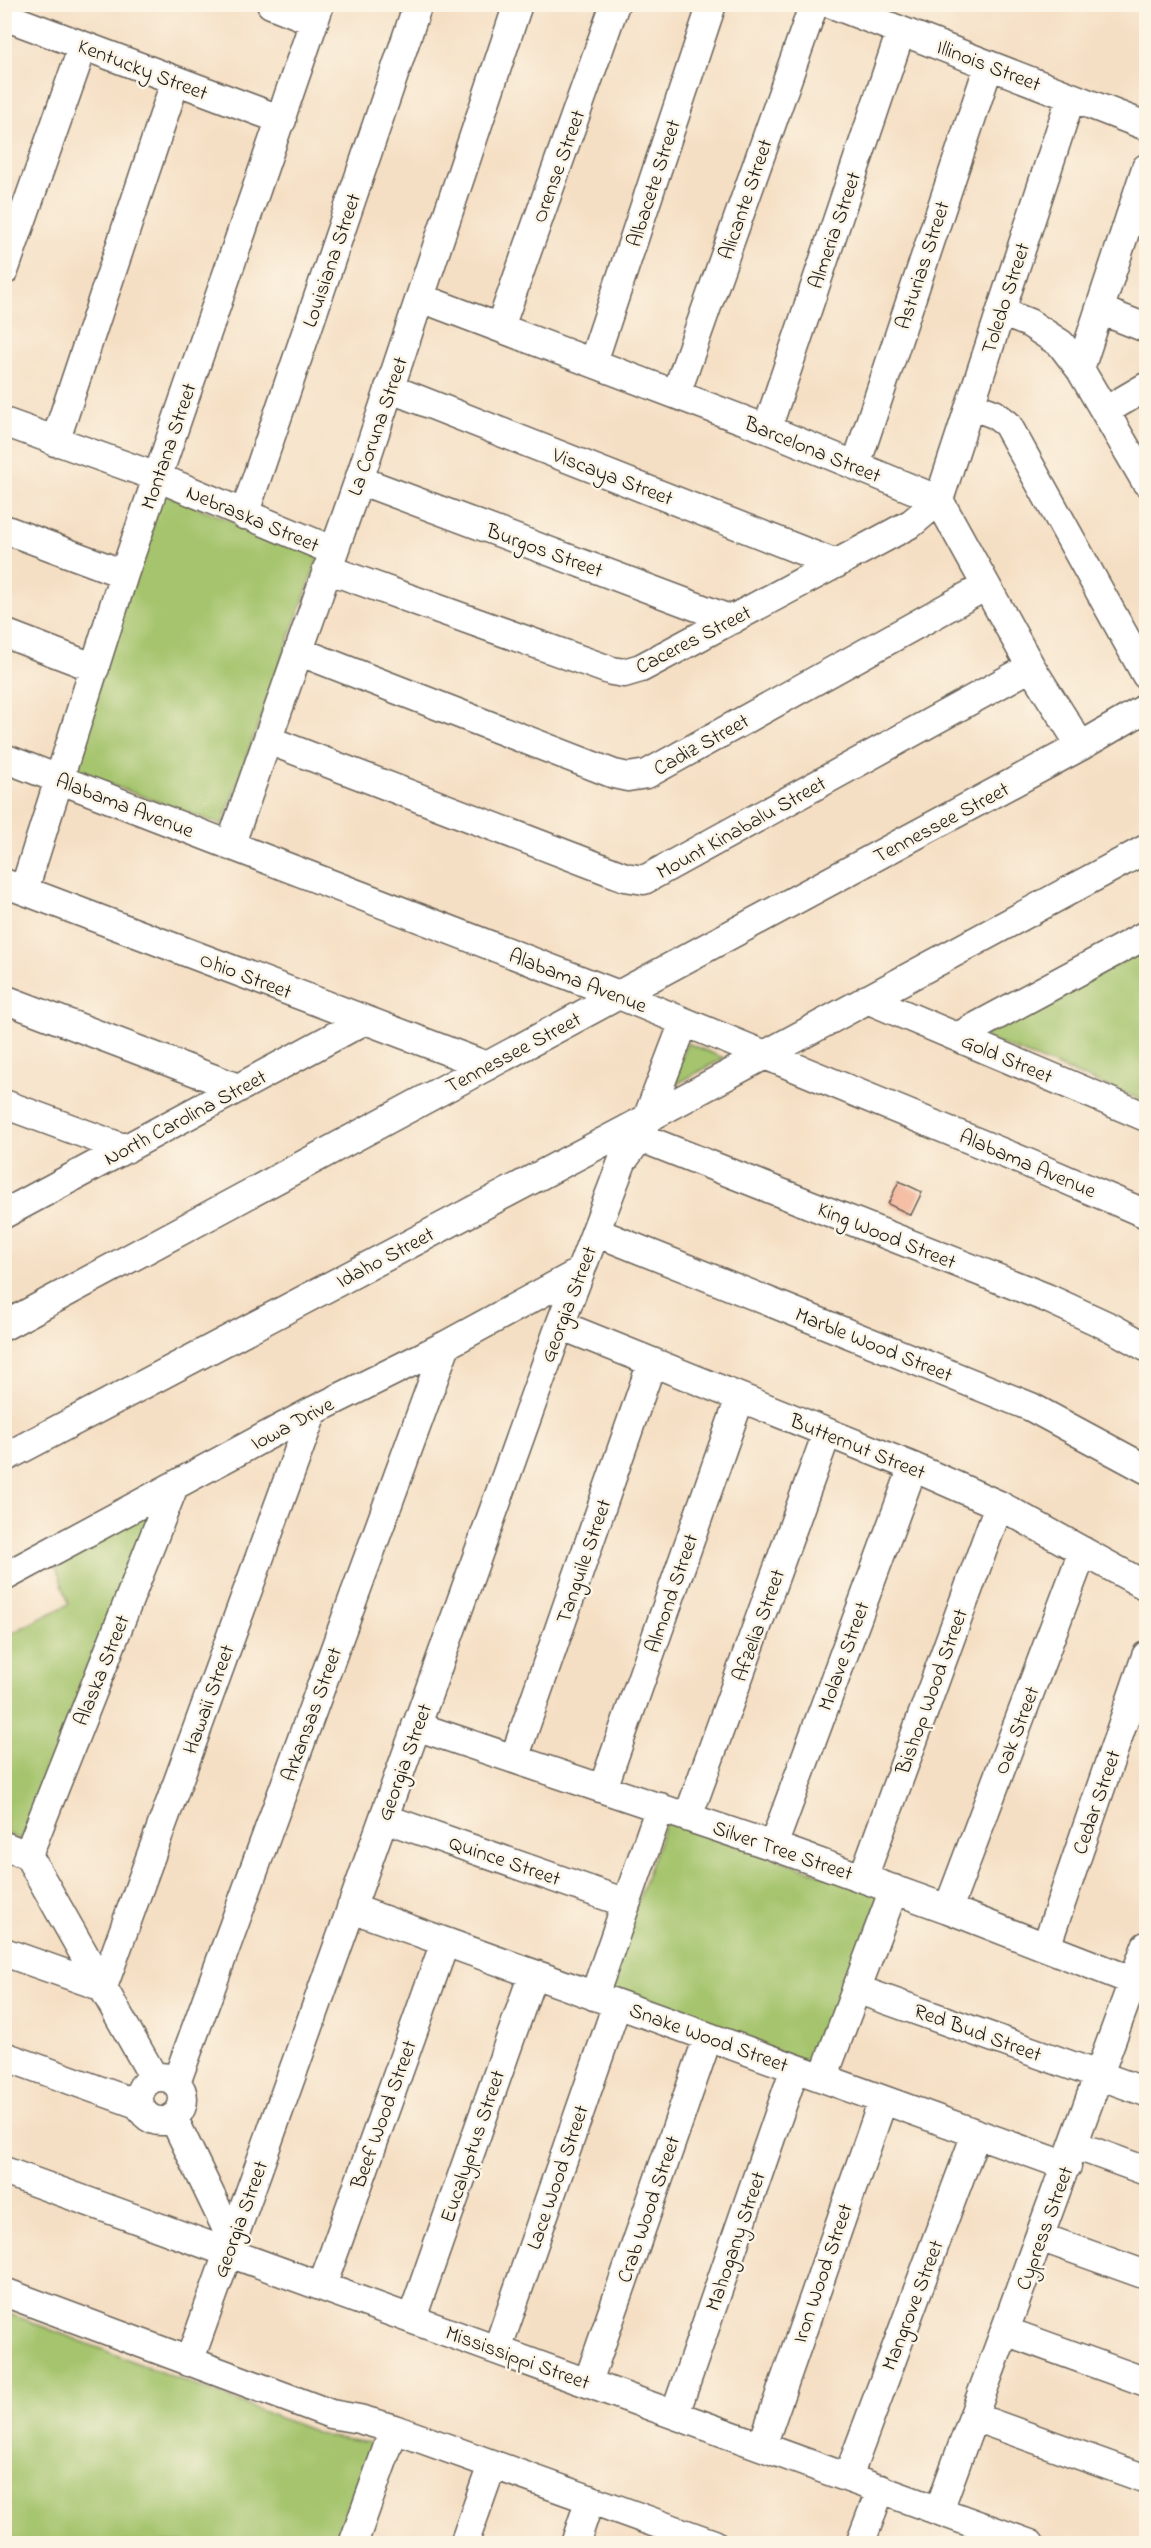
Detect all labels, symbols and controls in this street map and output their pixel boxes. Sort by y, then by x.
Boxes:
street label: Kentucky Street [72,32,212,111]
street label: Illinois Street [932,33,1045,101]
street label: Orense Street [526,106,594,227]
street label: Albacete Street [620,116,690,251]
street label: Alicante Street [712,135,782,264]
street label: Almeria Street [802,168,870,293]
street label: Louisiana Street [296,190,370,332]
street label: Asturias Street [889,198,959,334]
street label: Toledo Street [975,239,1039,358]
street label: La Coruna Street [341,353,417,500]
street label: Montana Street [134,379,206,514]
street label: Barcelona Street [738,409,885,492]
street label: Viscaya Street [546,441,677,517]
street label: Nebraska Street [181,478,323,561]
street label: Burgos Street [480,517,607,589]
street label: Caceres Street [631,599,757,683]
street label: Cadiz Street [649,707,755,784]
street label: Alabama Avenue [51,767,198,847]
street label: Mount Kinabalu Street [652,770,832,888]
street label: Tennessee Street [869,775,1015,872]
street label: Alabama Avenue [504,942,651,1022]
street label: Ohio Street [195,946,296,1008]
street label: Tennessee Street [441,1005,587,1102]
street label: Gold Street [956,1027,1057,1093]
street label: North Carolina Street [99,1063,273,1174]
street label: Alabama Avenue [954,1123,1101,1207]
street label: King Wood Street [812,1195,960,1280]
street label: Idaho Street [332,1220,440,1297]
street label: Georgia Street [534,1242,608,1368]
street label: Marble Wood Street [790,1301,956,1391]
street label: Iowa Drive [246,1390,340,1459]
street label: Butternut Street [784,1407,929,1489]
street label: Tanguile Street [550,1495,622,1629]
street label: Almond Street [639,1530,707,1657]
street label: Afzelia Street [726,1565,794,1686]
street label: Molave Street [811,1598,879,1715]
street label: Bishop Wood Street [889,1605,977,1780]
street label: Alaska Street [67,1611,139,1731]
street label: Hawaii Street [176,1641,244,1759]
street label: Arkansas Street [275,1643,351,1786]
street label: Oak Street [987,1682,1048,1779]
street label: Georgia Street [371,1700,443,1826]
street label: Cedar Street [1066,1746,1130,1859]
street label: Silver Tree Street [708,1814,856,1890]
street label: Quince Street [444,1829,564,1895]
street label: Snake Wood Street [625,1996,792,2082]
street label: Red Bud Street [909,1997,1045,2071]
street label: Beef Wood Street [344,2036,426,2194]
street label: Eucalyptus Street [434,2066,516,2228]
street label: Lace Wood Street [520,2101,598,2254]
street label: Crab Wood Street [611,2132,689,2287]
street label: Georgia Street [207,2157,279,2283]
street label: Cypress Street [1010,2162,1084,2296]
street label: Mahogany Street [699,2168,777,2316]
street label: Iron Wood Street [786,2200,862,2348]
street label: Mangrove Street [875,2236,954,2376]
street label: Mississippi Street [441,2319,594,2399]

